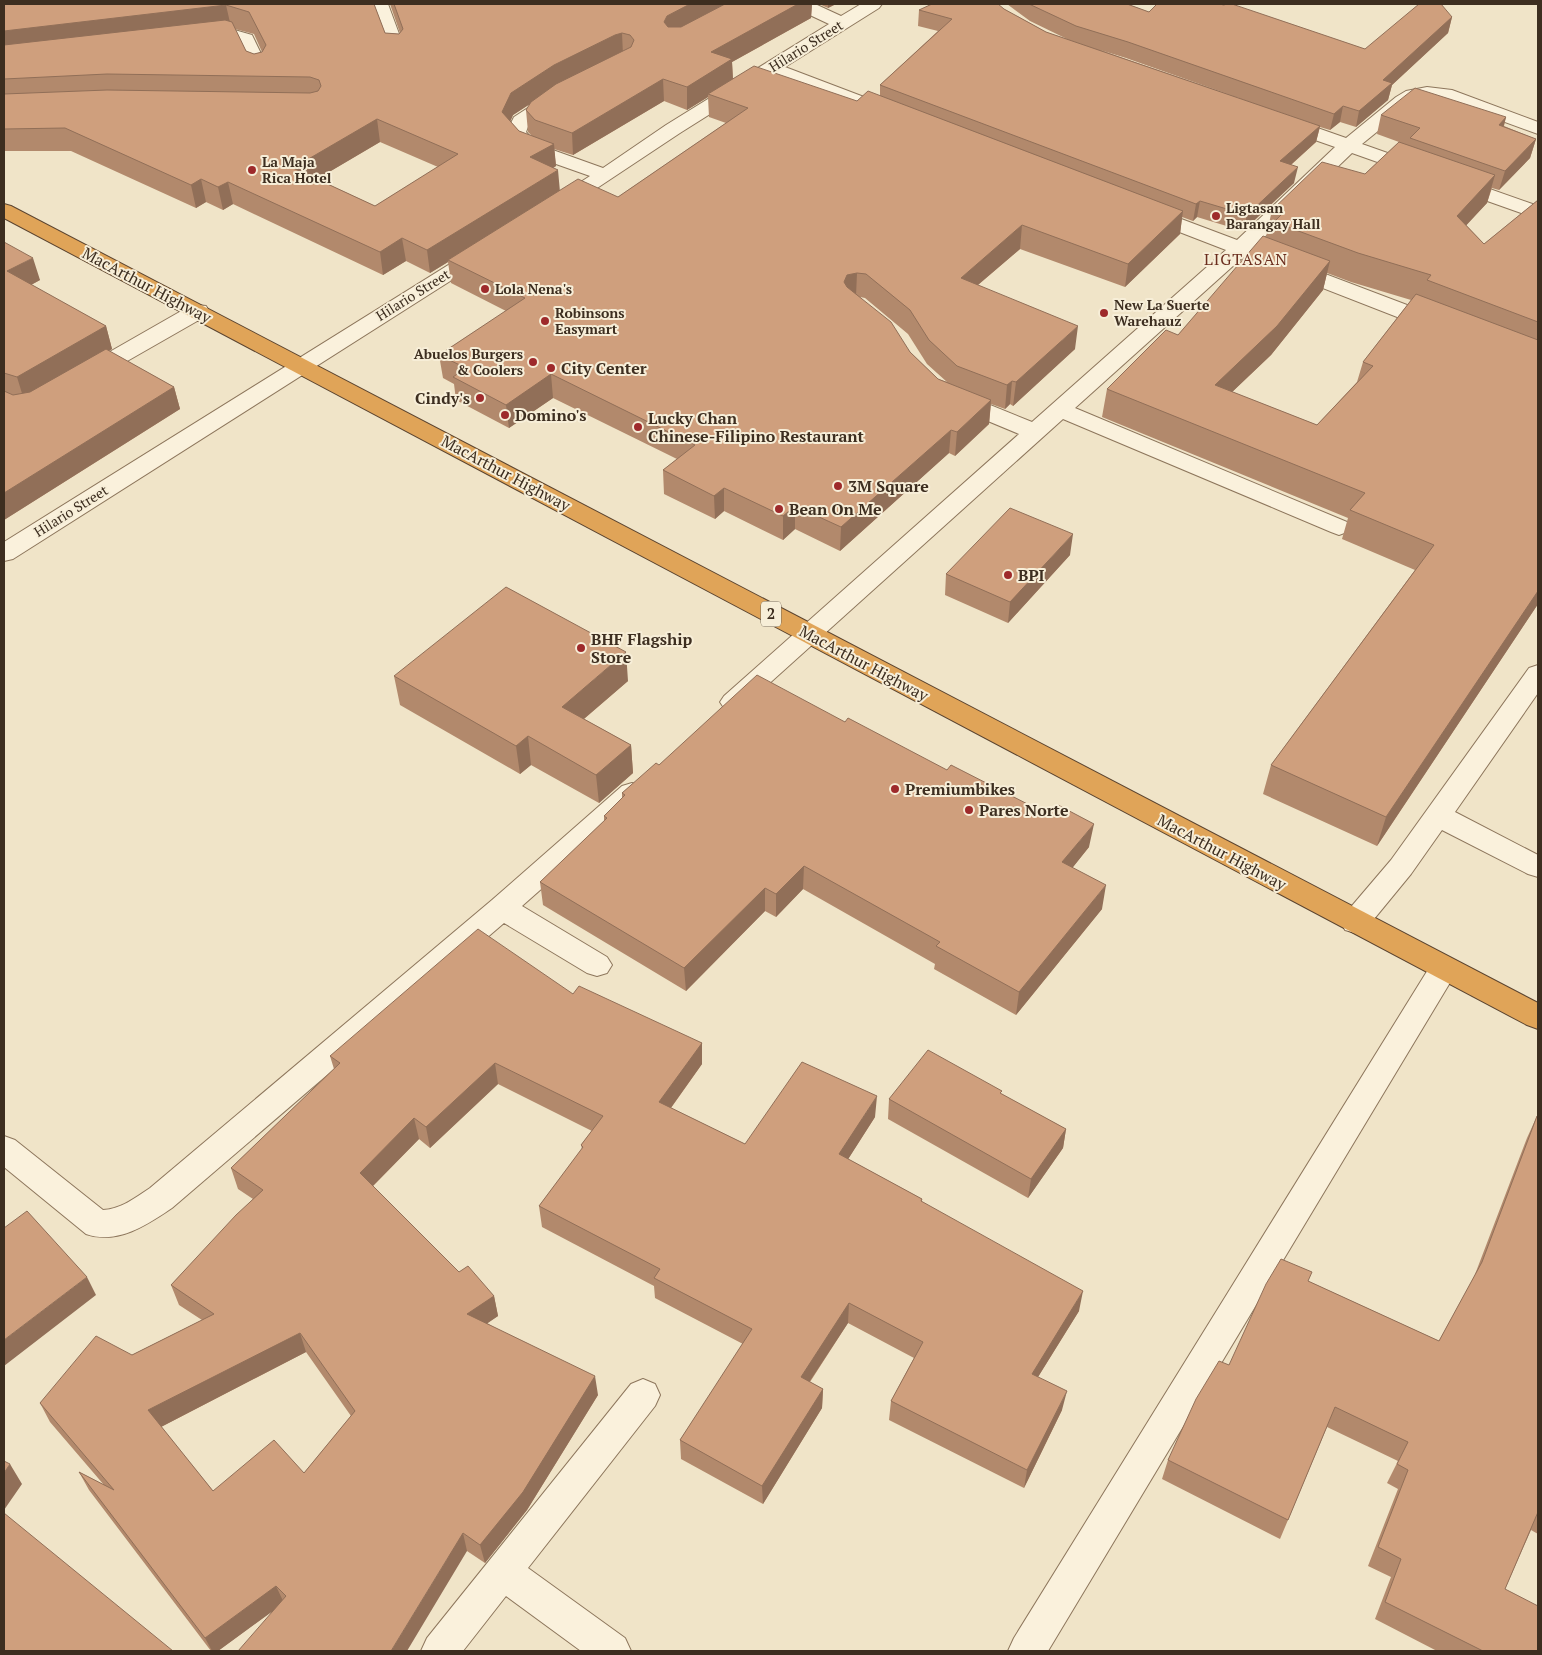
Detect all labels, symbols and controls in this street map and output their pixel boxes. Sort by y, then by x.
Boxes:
street label: Hilario Street [765,15,847,76]
place label: La Maja Rica Hotel [262,152,332,187]
marker: La Maja Rica Hotel [246,164,258,176]
place label: Ligtasan Barangay Hall [1226,198,1321,233]
marker: Ligtasan Barangay Hall [1210,210,1222,222]
street label: MacArthur Highway [79,242,216,329]
district label: LIGTASAN [1204,248,1288,270]
street label: Hilario Street [372,264,454,325]
place label: Lola Nena's [495,279,572,298]
marker: Lola Nena's [479,283,491,295]
place label: New La Suerte Warehauz [1114,295,1210,330]
place label: Robinsons Easymart [555,303,625,338]
marker: New La Suerte Warehauz [1098,307,1110,319]
marker: Robinsons Easymart [539,315,551,327]
place label: Abuelos Burgers & Coolers [414,344,523,379]
marker: Abuelos Burgers & Coolers [527,356,539,368]
place label: City Center [561,357,647,379]
marker: City Center [545,362,557,374]
place label: Cindy's [415,387,470,409]
marker: Cindy's [474,392,486,404]
place label: Domino's [515,404,586,426]
place label: Lucky Chan Chinese-Filipino Restaurant [648,407,865,447]
marker: Domino's [499,409,511,421]
marker: Lucky Chan Chinese-Filipino Restaurant [632,421,644,433]
street label: MacArthur Highway [438,430,575,517]
place label: 3M Square [848,475,929,497]
street label: Hilario Street [30,480,112,541]
marker: 3M Square [832,480,844,492]
place label: Bean On Me [789,498,882,520]
marker: Bean On Me [773,503,785,515]
place label: BPI [1018,564,1045,586]
marker: BPI [1002,569,1014,581]
road number: 2 [761,602,781,626]
street label: MacArthur Highway [796,620,933,707]
place label: BHF Flagship Store [591,628,692,668]
marker: BHF Flagship Store [575,642,587,654]
place label: Premiumbikes [905,778,1015,800]
marker: Premiumbikes [889,783,901,795]
place label: Pares Norte [979,799,1069,821]
marker: Pares Norte [963,804,975,816]
street label: MacArthur Highway [1154,809,1291,896]

